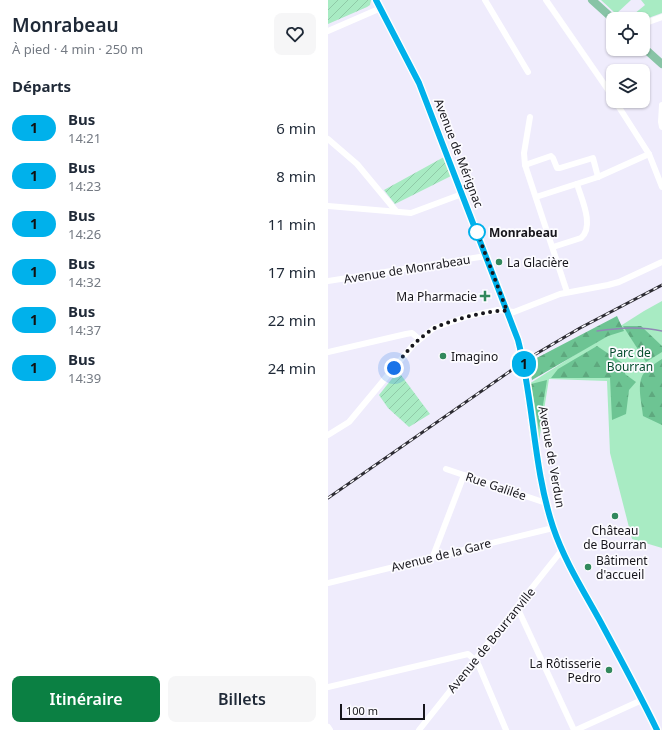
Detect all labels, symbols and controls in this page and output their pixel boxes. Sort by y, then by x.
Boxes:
text: Monrabeau [12,12,119,38]
map controls [606,12,650,108]
button: locate [606,12,650,56]
button: heart [274,13,316,55]
text: À pied · 4 min · 250 m [12,40,143,58]
button: layers [606,64,650,108]
text: Départs [12,76,71,96]
street label: Avenue de Mérignac [430,96,488,210]
text: Bus [68,109,95,129]
text: 1 [30,118,38,137]
text: 6 min [276,118,316,138]
text: 14:21 [68,129,101,147]
text: Bus [68,157,95,177]
text: 1 [30,166,38,185]
text: 8 min [276,166,316,186]
text: 14:23 [68,177,101,195]
text: Bus [68,205,95,225]
text: 1 [30,214,38,233]
text: 11 min [268,214,316,234]
marker: Monrabeau [468,223,486,241]
place label: Monrabeau [489,224,558,241]
text: 14:26 [68,225,101,243]
street label: Avenue de Monrabeau [343,251,471,287]
text: Bus [68,253,95,273]
place label: La Glacière [507,254,569,271]
marker: La Glacière [494,257,504,267]
text: 1 [30,262,38,281]
text: 17 min [268,262,316,282]
text: 14:32 [68,273,101,291]
place label: Ma Pharmacie [396,288,477,305]
marker: Ma Pharmacie [480,291,490,301]
text: Bus [68,301,95,321]
text: 1 [30,310,38,329]
text: 22 min [268,310,316,330]
text: 14:37 [68,321,101,339]
park label: Parc de Bourran [607,344,653,375]
place label: Imagino [451,348,498,365]
text: Bus [68,349,95,369]
marker: Imagino [438,351,448,361]
line badge: 1 [511,351,537,377]
text: 1 [520,354,528,373]
text: 1 [30,358,38,377]
text: 24 min [268,358,316,378]
your location [384,358,404,378]
text: 14:39 [68,369,101,387]
street label: Avenue de Verdun [535,405,569,509]
street label: Rue Galilée [463,468,529,504]
marker: Château de Bourran [610,511,620,521]
place label: Château de Bourran [583,522,647,553]
street label: Avenue de la Gare [389,534,493,576]
place label: Bâtiment d'accueil [596,552,648,583]
marker: Bâtiment d'accueil [583,562,593,572]
street label: Avenue de Bourranville [443,584,539,696]
place label: La Rôtisserie Pedro [530,655,601,686]
marker: La Rôtisserie Pedro [604,665,614,675]
button: Itinéraire [12,676,160,722]
button: Billets [168,676,316,722]
scale bar [340,702,425,721]
text: 100 m [346,703,378,718]

